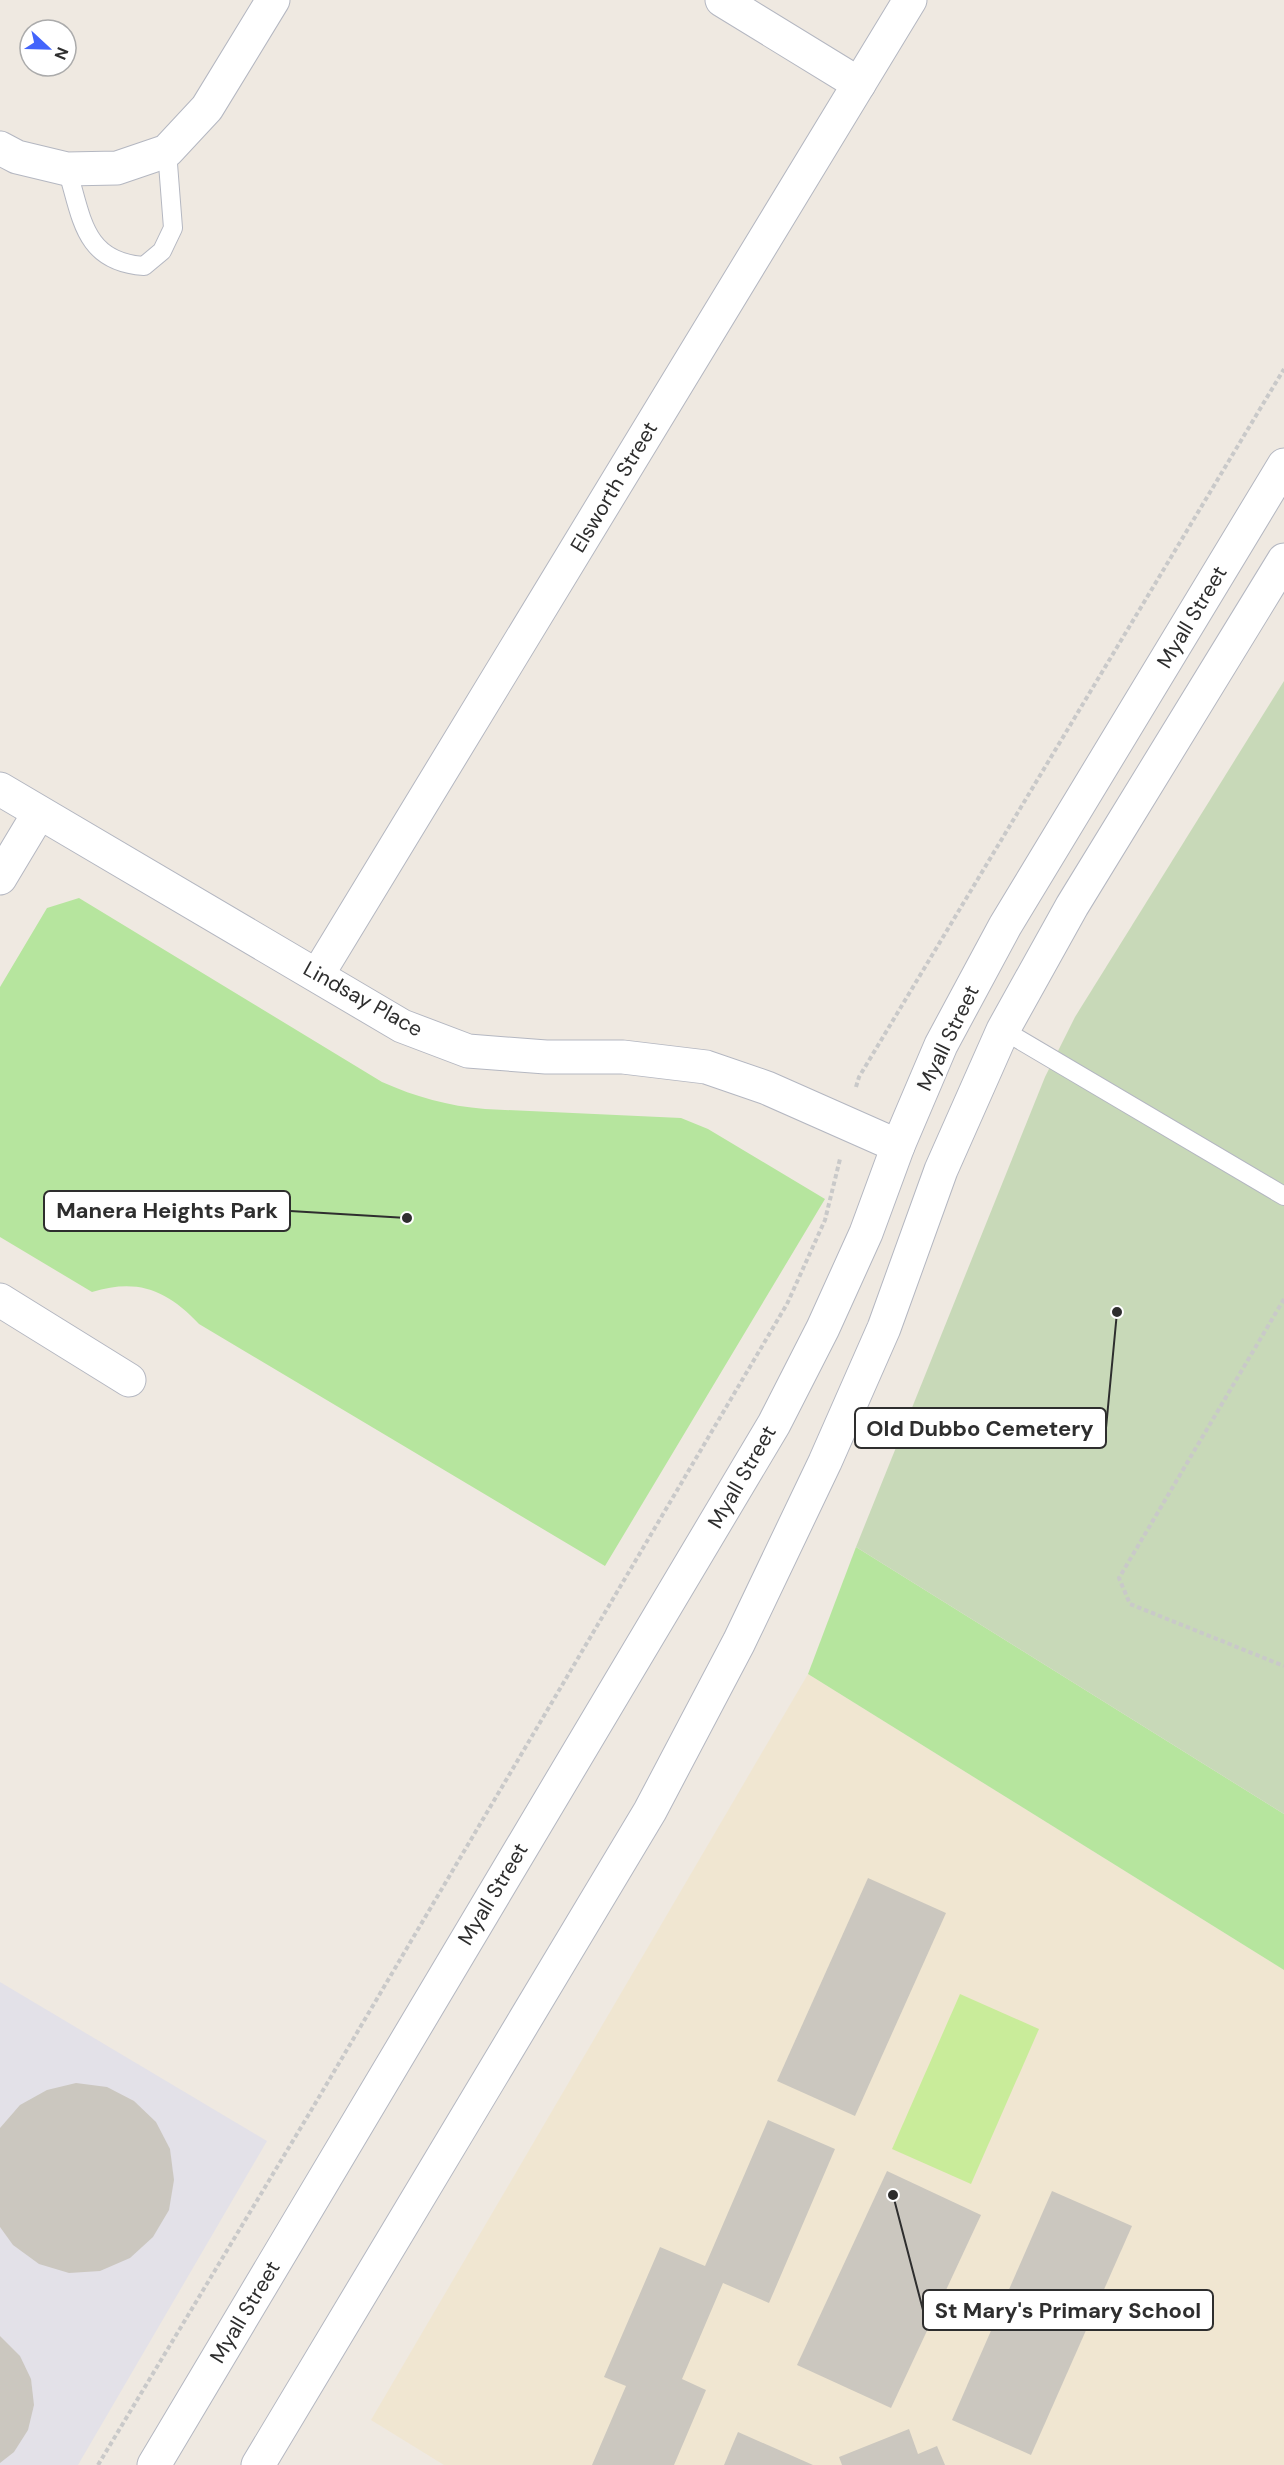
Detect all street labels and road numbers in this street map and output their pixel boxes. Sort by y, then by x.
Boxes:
street label: Elsworth Street [564,416,664,558]
street label: Myall Street [1150,561,1234,673]
street label: Lindsay Place [298,955,428,1043]
street label: Myall Street [910,980,986,1096]
street label: Myall Street [701,1420,783,1534]
street label: Myall Street [451,1838,535,1950]
street label: Myall Street [203,2256,287,2368]

